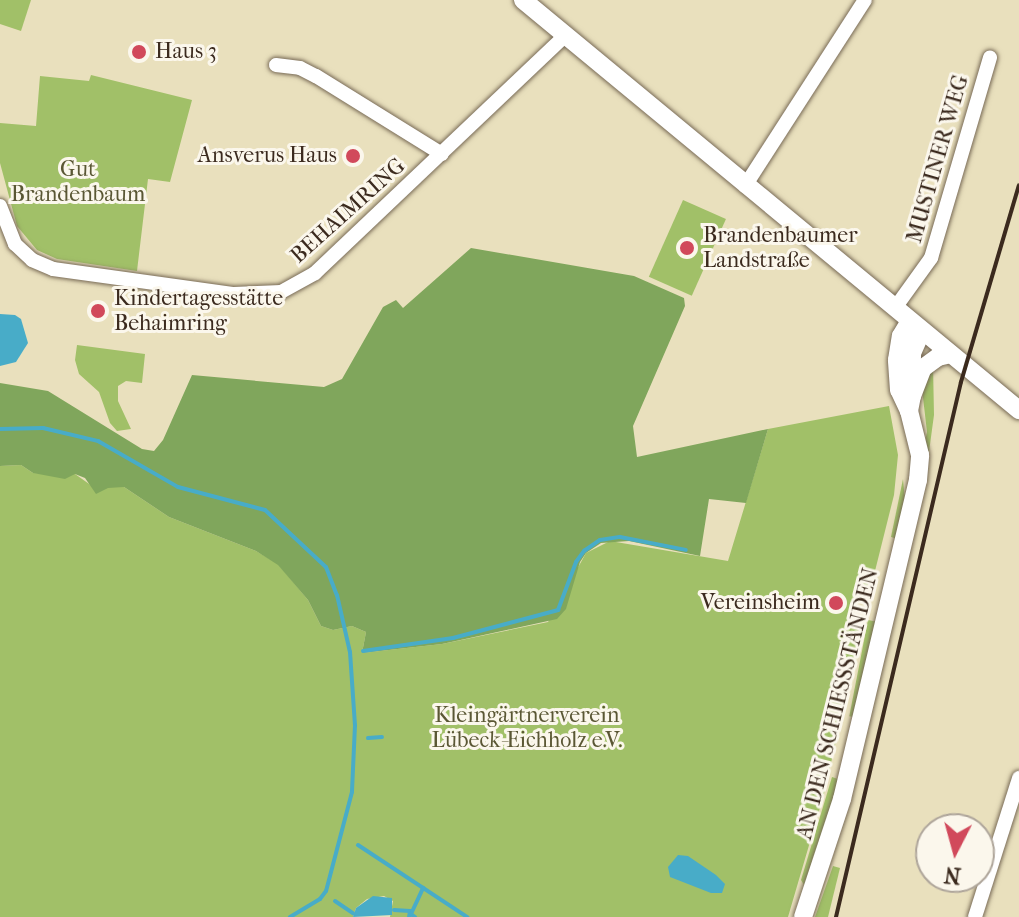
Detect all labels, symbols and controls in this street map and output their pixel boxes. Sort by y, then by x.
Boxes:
place label: Haus 3 [155,39,217,65]
marker: Haus 3 [130,43,148,61]
street label: MUSTINER WEG [901,72,975,246]
place label: Ansverus Haus [198,143,337,169]
marker: Ansverus Haus [344,147,362,165]
street label: BEHAIMRING [285,153,411,269]
park label: Gut Brandenbaum [11,156,145,208]
place label: Brandenbaumer Landstraße [703,222,858,274]
marker: Brandenbaumer Landstraße [678,239,696,257]
place label: Kindertagesstätte Behaimring [114,285,283,336]
marker: Kindertagesstätte Behaimring [89,302,107,320]
street label: AN DEN SCHIESSSTÄNDEN [791,566,885,842]
place label: Vereinsheim [701,590,820,616]
marker: Vereinsheim [827,594,845,612]
park label: Kleingärtnerverein Lübeck-Eichholz e.V. [432,702,622,754]
north arrow [915,813,995,893]
text: N [943,861,962,889]

